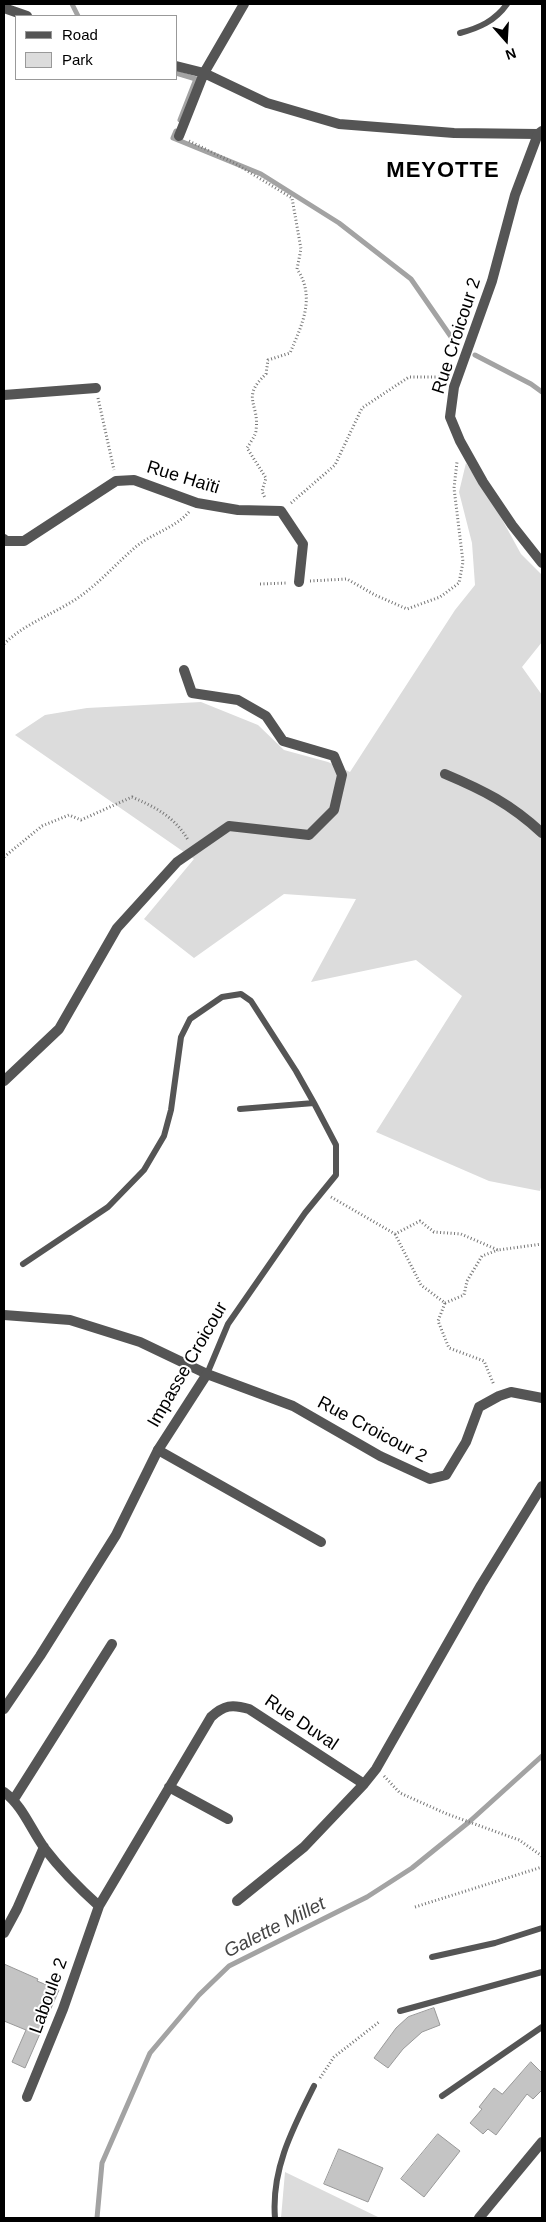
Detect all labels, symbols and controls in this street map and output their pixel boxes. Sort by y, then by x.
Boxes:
legend [15,15,178,80]
north arrow [481,15,531,65]
text: Road [62,26,98,43]
text: N [503,45,518,63]
text: Park [62,51,93,68]
district label: MEYOTTE [385,158,501,184]
street label: Rue Croicour 2 [428,275,486,397]
street label: Rue Haïti [144,457,222,499]
street label: Impasse Croicour [143,1299,233,1431]
street label: Rue Croicour 2 [313,1392,431,1468]
street label: Rue Duval [260,1691,342,1755]
water label: Galette Millet [220,1893,330,1963]
street label: Laboule 2 [25,1955,73,2037]

